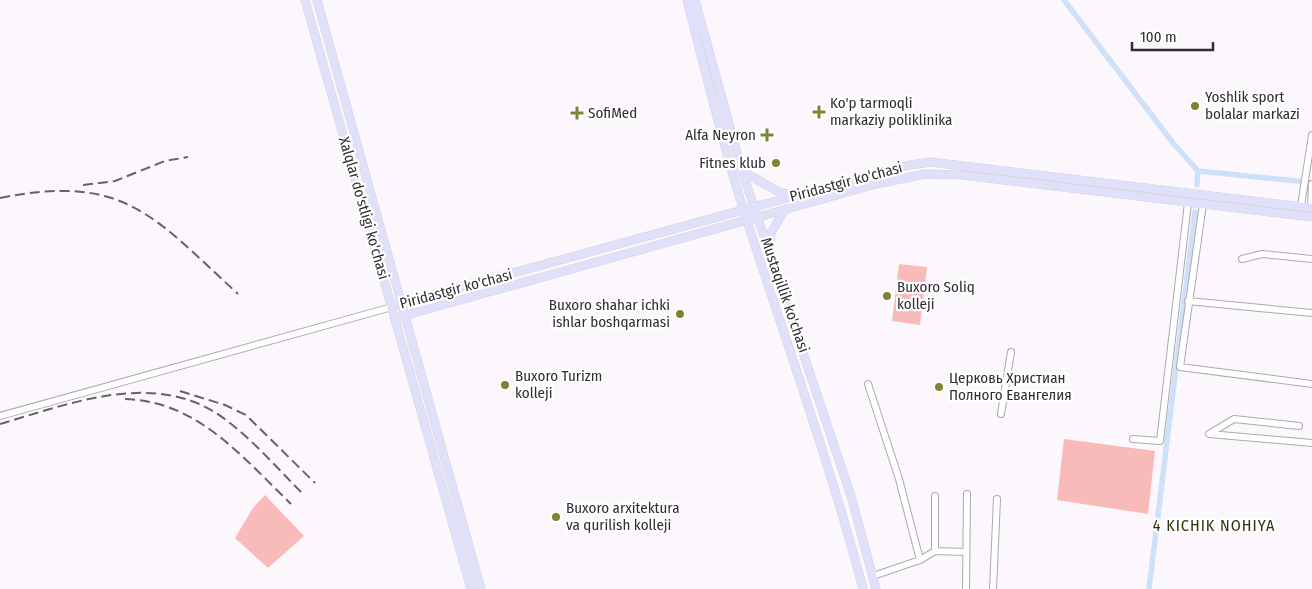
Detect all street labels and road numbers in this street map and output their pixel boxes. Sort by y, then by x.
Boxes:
street label: Xalqlar do'stligi ko'chasi [335,135,393,281]
street label: Piridastgir ko'chasi [788,158,904,206]
street label: Mustaqillik ko'chasi [757,235,813,355]
street label: Piridastgir ko'chasi [398,265,514,313]

